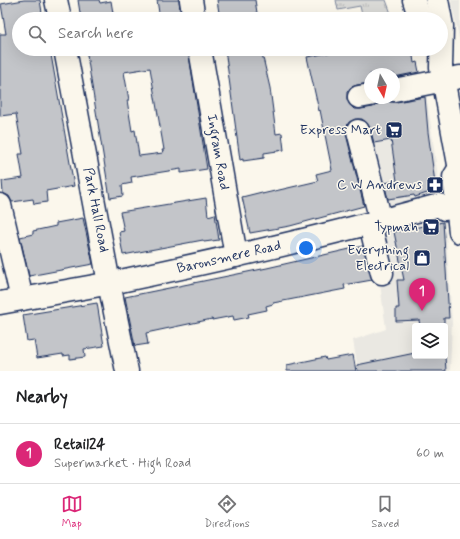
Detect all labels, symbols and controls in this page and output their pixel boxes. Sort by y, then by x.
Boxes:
search box [12,12,448,56]
icon: search [26,23,48,45]
text: Search here [58,24,134,44]
north arrow [364,68,400,104]
street label: Ingram Road [201,113,234,192]
supermarket icon: Express Mart [384,120,404,140]
place label: Express Mart [300,121,381,139]
street label: Park Hall Road [79,166,113,254]
pharmacy icon: C W Andrews [425,175,445,195]
place label: C W Andrews [337,176,422,194]
supermarket icon: Typmah [421,217,441,237]
place label: Typmah [374,218,418,236]
street label: Baronsmere Road [175,236,283,278]
your location [296,238,316,258]
place label: Everything Electrical [347,241,409,275]
shop icon: Everything Electrical [412,248,432,268]
pin: 1 [409,278,435,311]
map controls [412,323,448,359]
button: layers [412,323,448,359]
text: Nearby [16,386,68,408]
text: Retail24 [54,435,105,455]
text: 1 [26,445,32,462]
text: 60 m [416,445,444,462]
text: Supermarket · High Road [54,455,191,472]
tab: Map [61,493,83,531]
tab: Directions [204,493,250,531]
tab: Saved [371,493,399,531]

